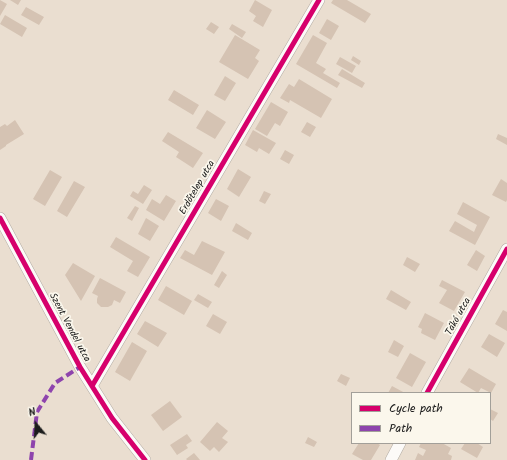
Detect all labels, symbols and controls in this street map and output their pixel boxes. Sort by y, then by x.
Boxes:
street label: Erdőtelep utca [178,159,218,217]
street label: Szent Vendel utca [46,291,92,365]
street label: Tákó utca [444,296,474,338]
legend [351,392,491,444]
text: Cycle path [389,399,443,418]
text: N [26,403,38,422]
north arrow [16,404,56,444]
text: Path [389,419,412,438]

